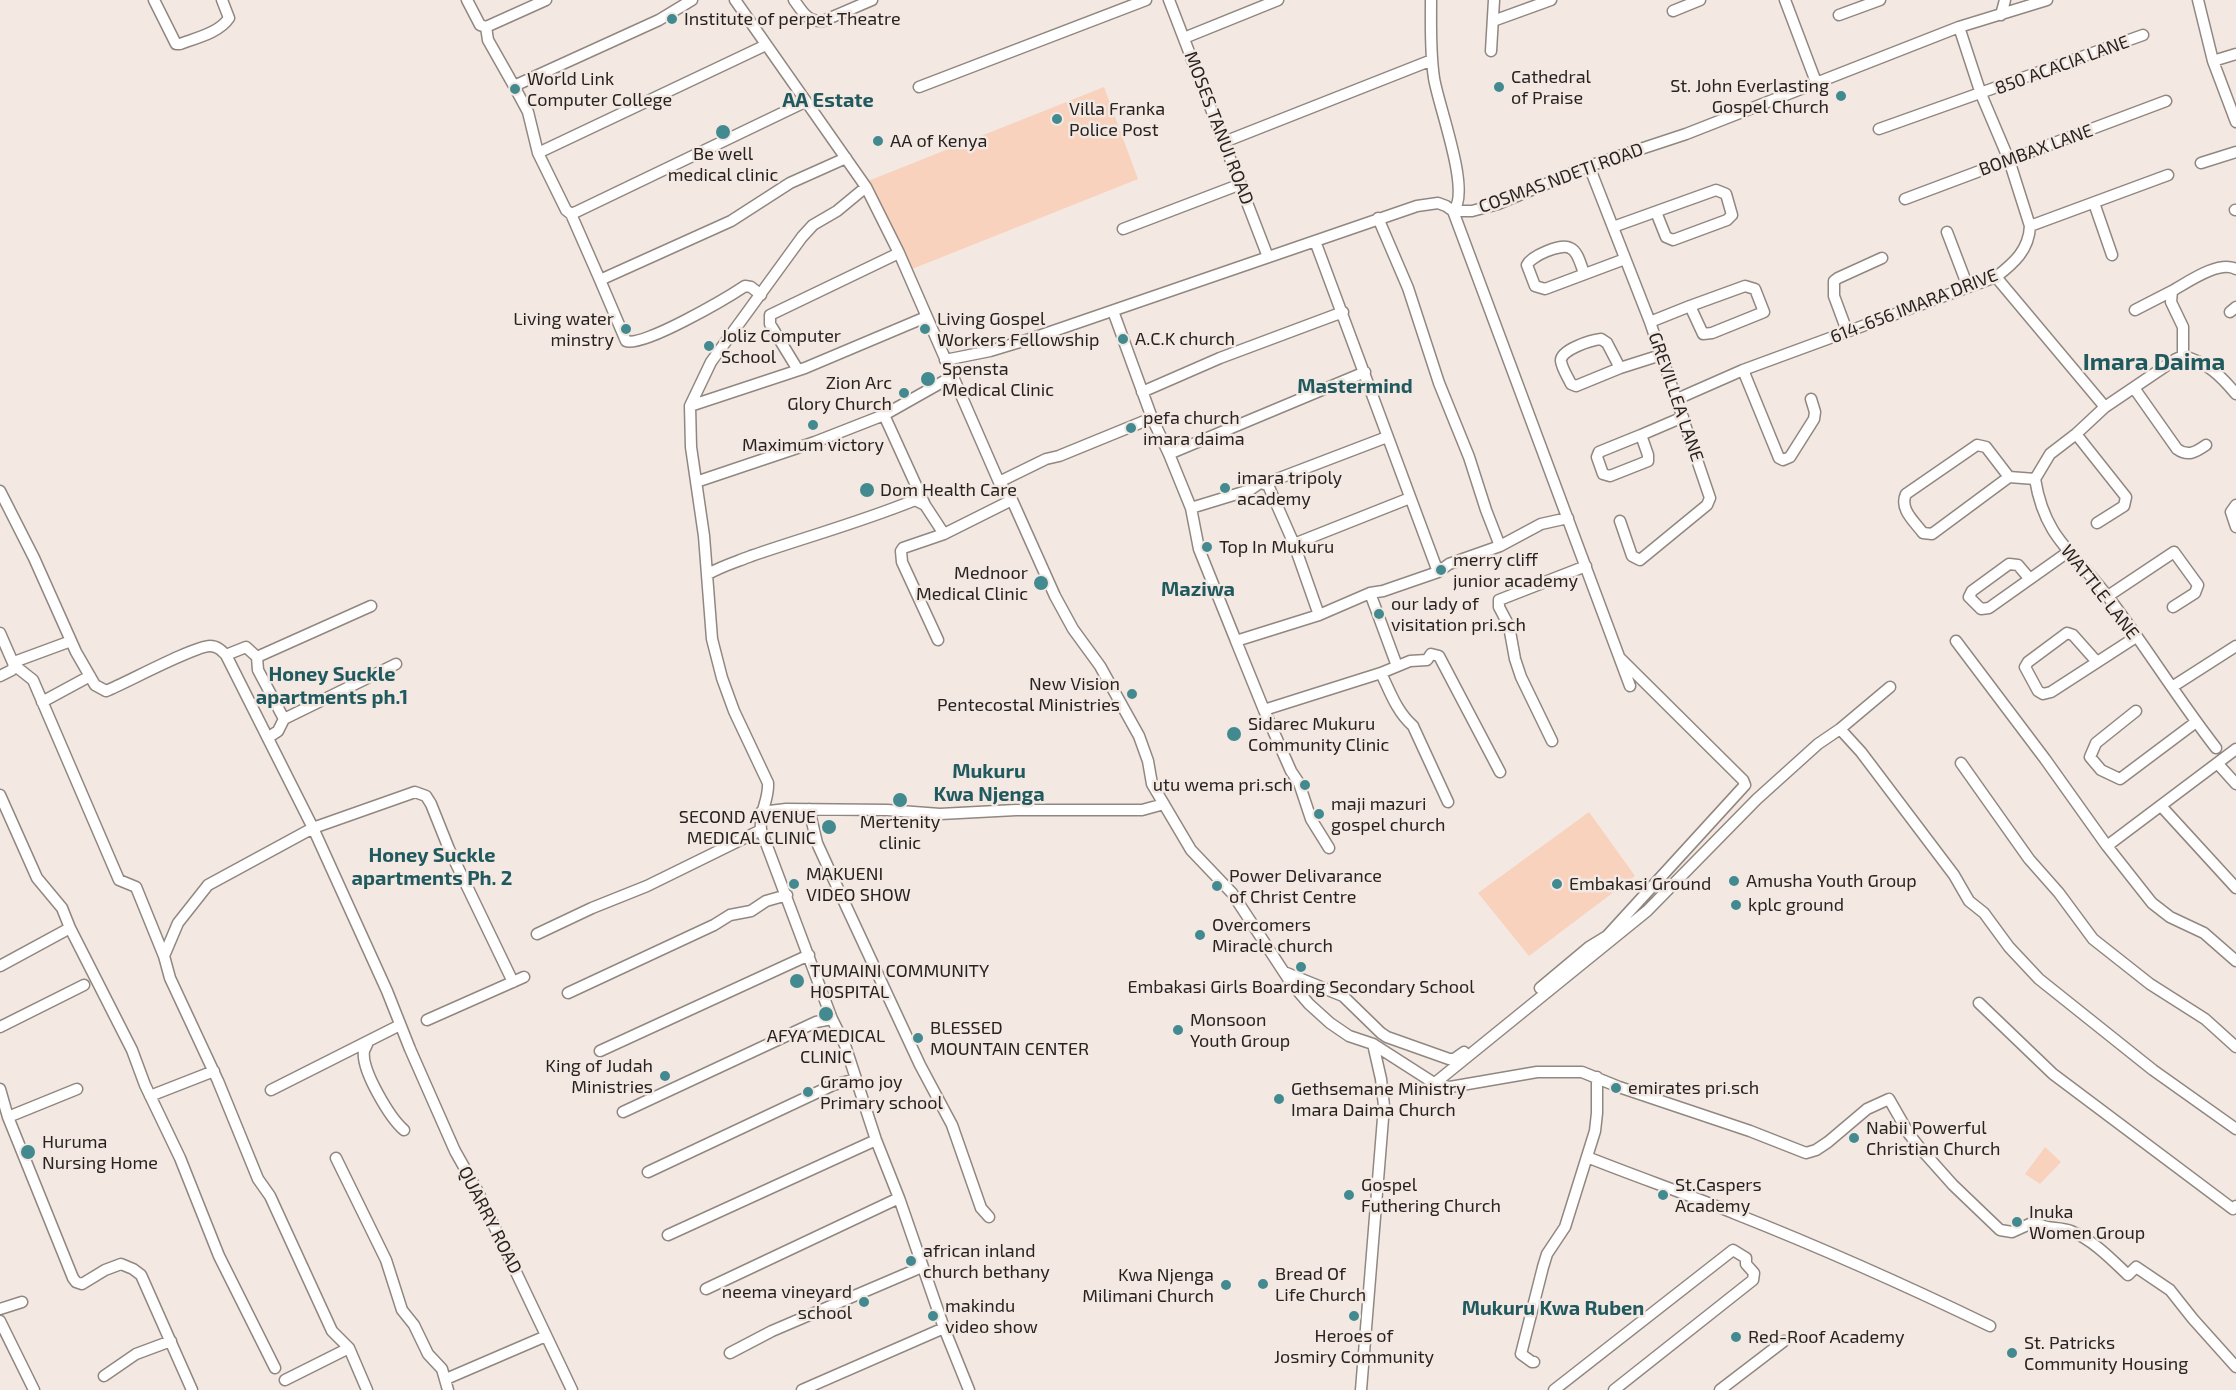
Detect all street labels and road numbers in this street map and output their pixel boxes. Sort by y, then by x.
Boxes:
street label: 850 ACACIA LANE [1992,31,2132,99]
street label: MOSES TANUI ROAD [1180,48,1258,208]
street label: BOMBAX LANE [1976,119,2096,181]
street label: COSMAS NDETI ROAD [1476,138,1646,218]
street label: 614-656 IMARA DRIVE [1827,264,2001,348]
street label: GREVILLEA LANE [1644,330,1708,464]
street label: WATTLE LANE [2056,540,2144,644]
street label: QUARRY ROAD [454,1163,526,1277]

